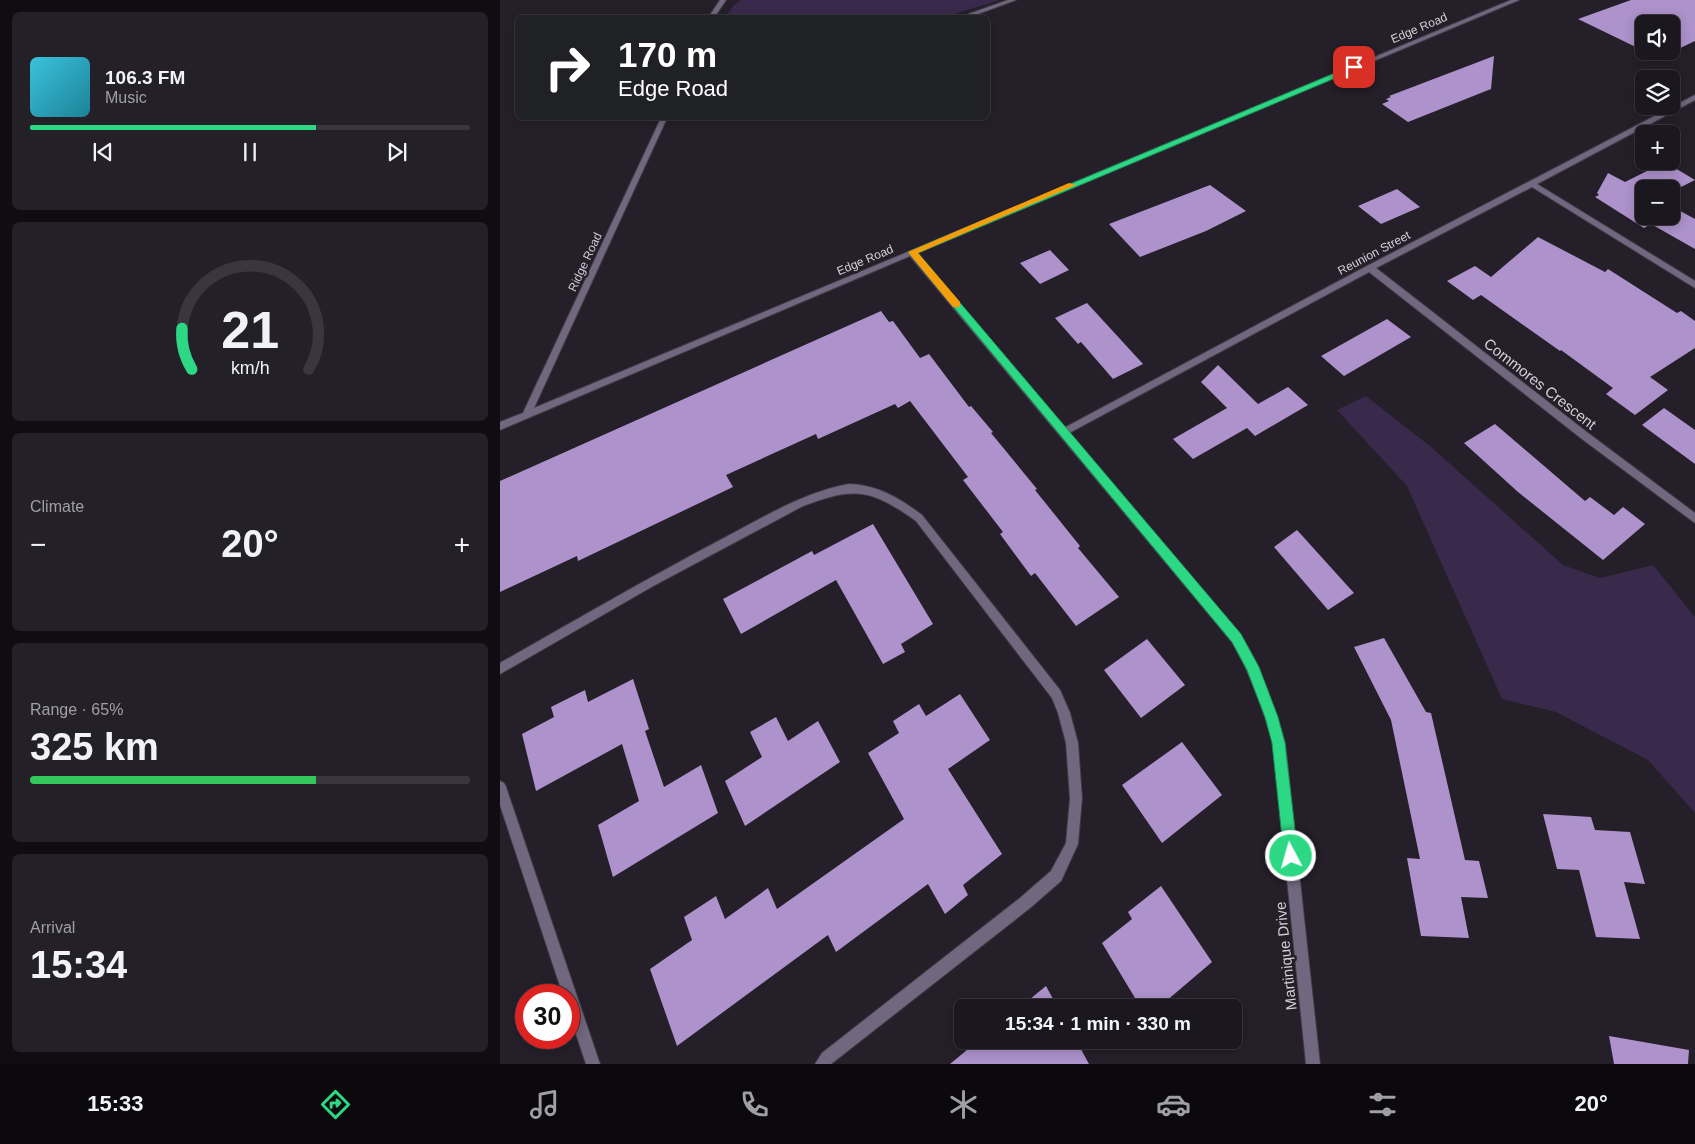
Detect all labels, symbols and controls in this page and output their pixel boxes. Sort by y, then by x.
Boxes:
street label: Edge Road [1389,10,1449,46]
map controls [1635,15,1680,225]
button: sound [1635,15,1680,60]
icon: right [535,35,600,100]
text: 170 m [618,35,717,74]
pin [1333,46,1375,88]
icon: arrive [1340,53,1368,81]
text: 106.3 FM [105,67,185,88]
button: layers [1635,70,1680,115]
text: Edge Road [618,76,728,101]
text: Music [105,89,147,106]
button: + [1635,125,1680,170]
icon: previous [89,138,117,166]
icon: pause [236,138,264,166]
icon: next [383,138,411,166]
button: − [1635,180,1680,225]
street label: Reunion Street [1335,228,1413,278]
street label: Ridge Road [565,230,605,294]
street label: Edge Road [835,242,895,278]
text: 21 [221,301,279,359]
street label: Commores Crescent [1481,335,1600,433]
text: km/h [231,358,269,378]
text: Climate [30,498,84,515]
text: 20° [221,523,279,565]
text: − [30,529,46,560]
text: + [454,529,470,560]
text: Range · 65% [30,701,123,718]
text: 325 km [30,726,159,768]
position arrow [1264,829,1316,881]
street label: Martinique Drive [1271,901,1300,1011]
text: Arrival [30,919,75,936]
text: 15:34 [30,944,127,986]
speed limit sign: 30 [515,984,580,1049]
text: 15:34 · 1 min · 330 m [1005,1013,1191,1034]
icon: directions [318,1087,353,1122]
icon: music [527,1087,562,1122]
icon: phone [737,1087,772,1122]
icon: climate [946,1087,981,1122]
icon: car [1156,1087,1191,1122]
icon: filters [1365,1087,1400,1122]
text: 15:33 [87,1091,143,1116]
text: 20° [1574,1091,1608,1116]

